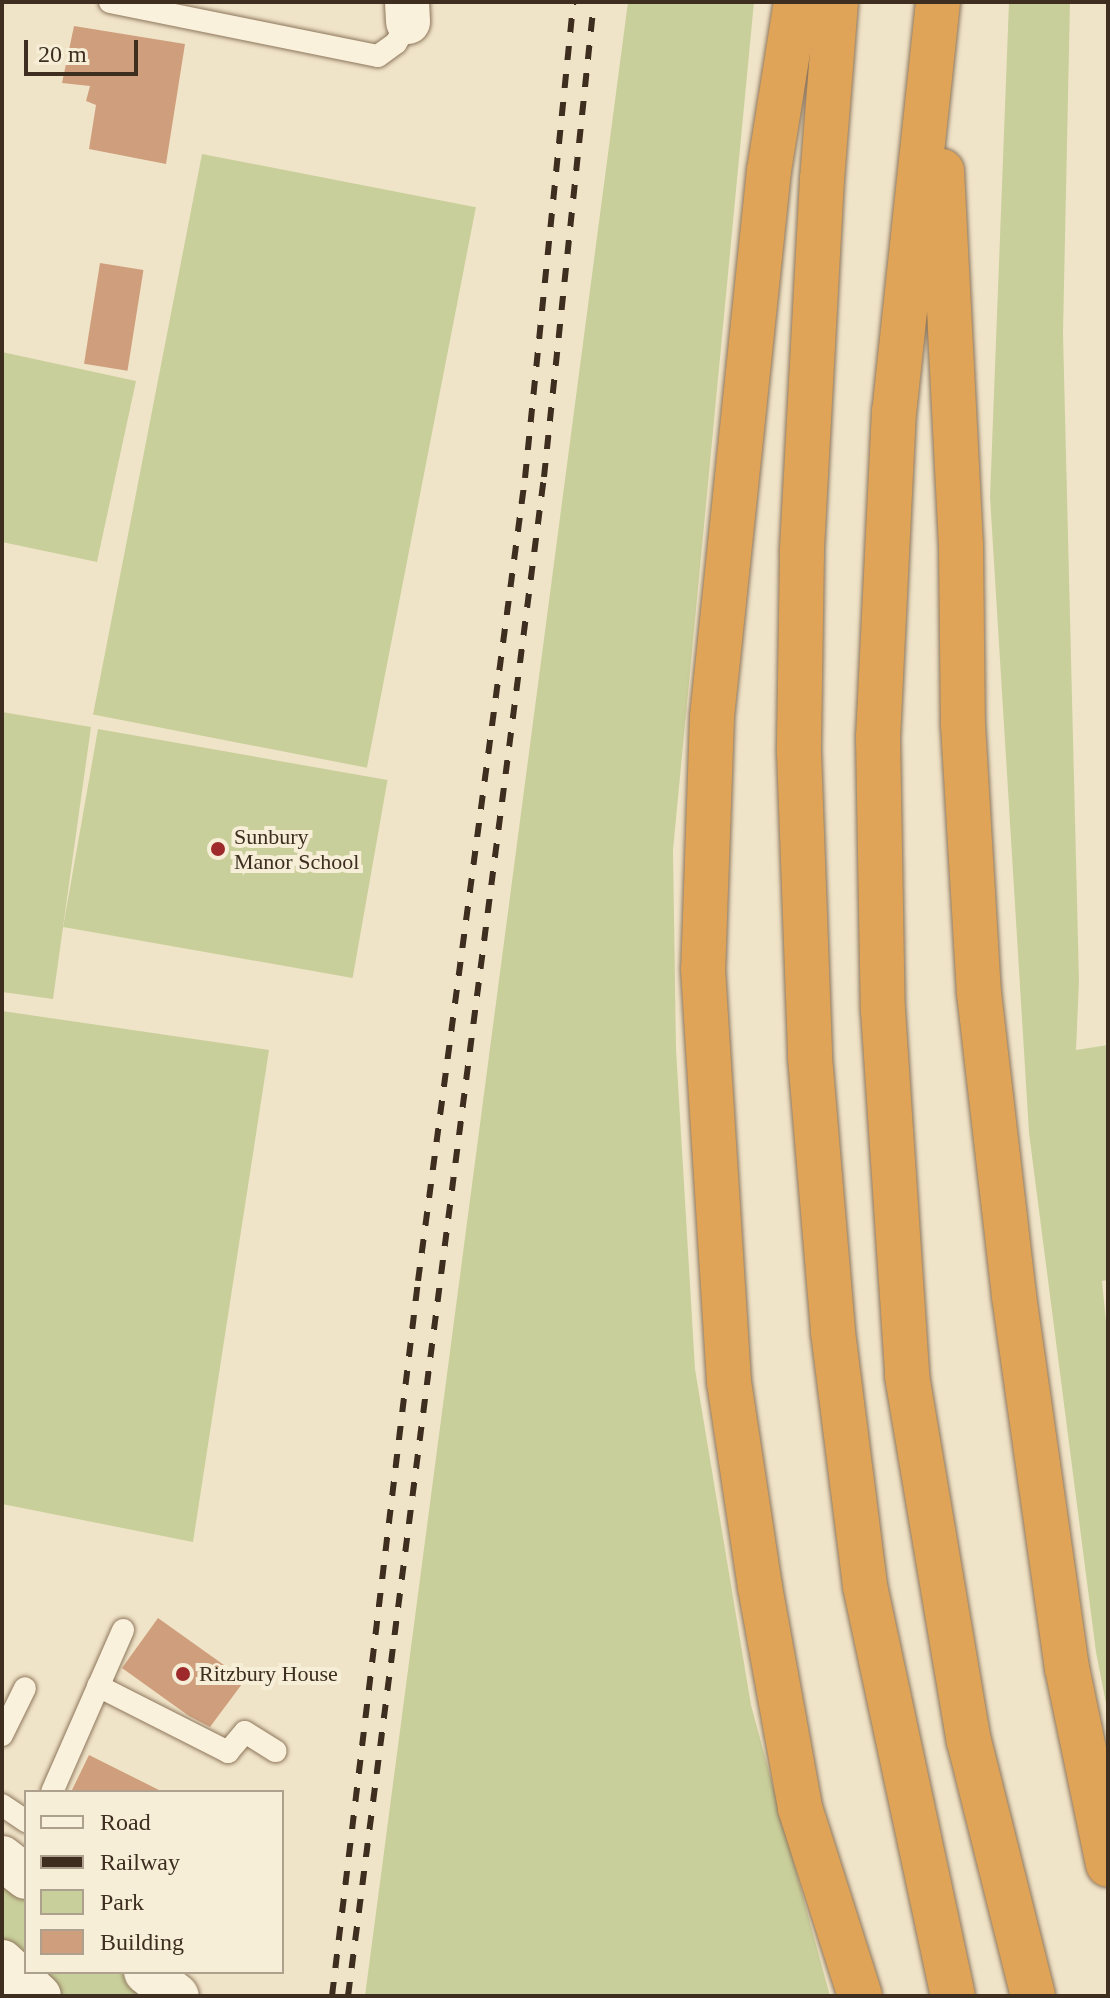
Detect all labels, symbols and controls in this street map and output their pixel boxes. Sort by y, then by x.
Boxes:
scale bar [28,24,142,74]
text: 20 m [38,41,87,67]
place label: Sunbury Manor School [234,823,359,874]
marker: Sunbury Manor School [209,840,227,858]
place label: Ritzbury House [199,1661,338,1687]
marker: Ritzbury House [174,1665,192,1683]
legend [24,1790,284,1974]
text: Road [100,1809,151,1835]
text: Railway [100,1849,180,1875]
text: Park [100,1889,144,1915]
text: Building [100,1929,184,1955]

